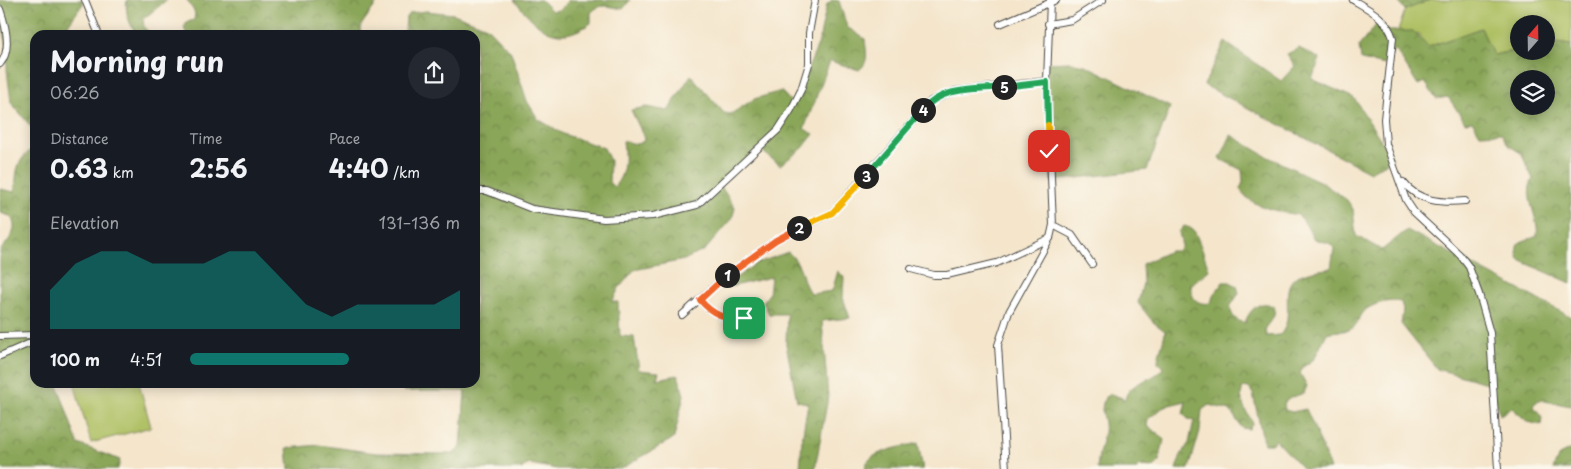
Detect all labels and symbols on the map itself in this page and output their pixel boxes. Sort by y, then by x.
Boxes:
north arrow [1510,15,1555,60]
pin: 5 [992,74,1016,100]
pin: 4 [910,98,936,122]
pin [1028,130,1070,172]
pin: 3 [854,164,878,188]
pin: 2 [786,216,812,240]
pin: 1 [714,262,740,288]
pin [723,297,765,339]

